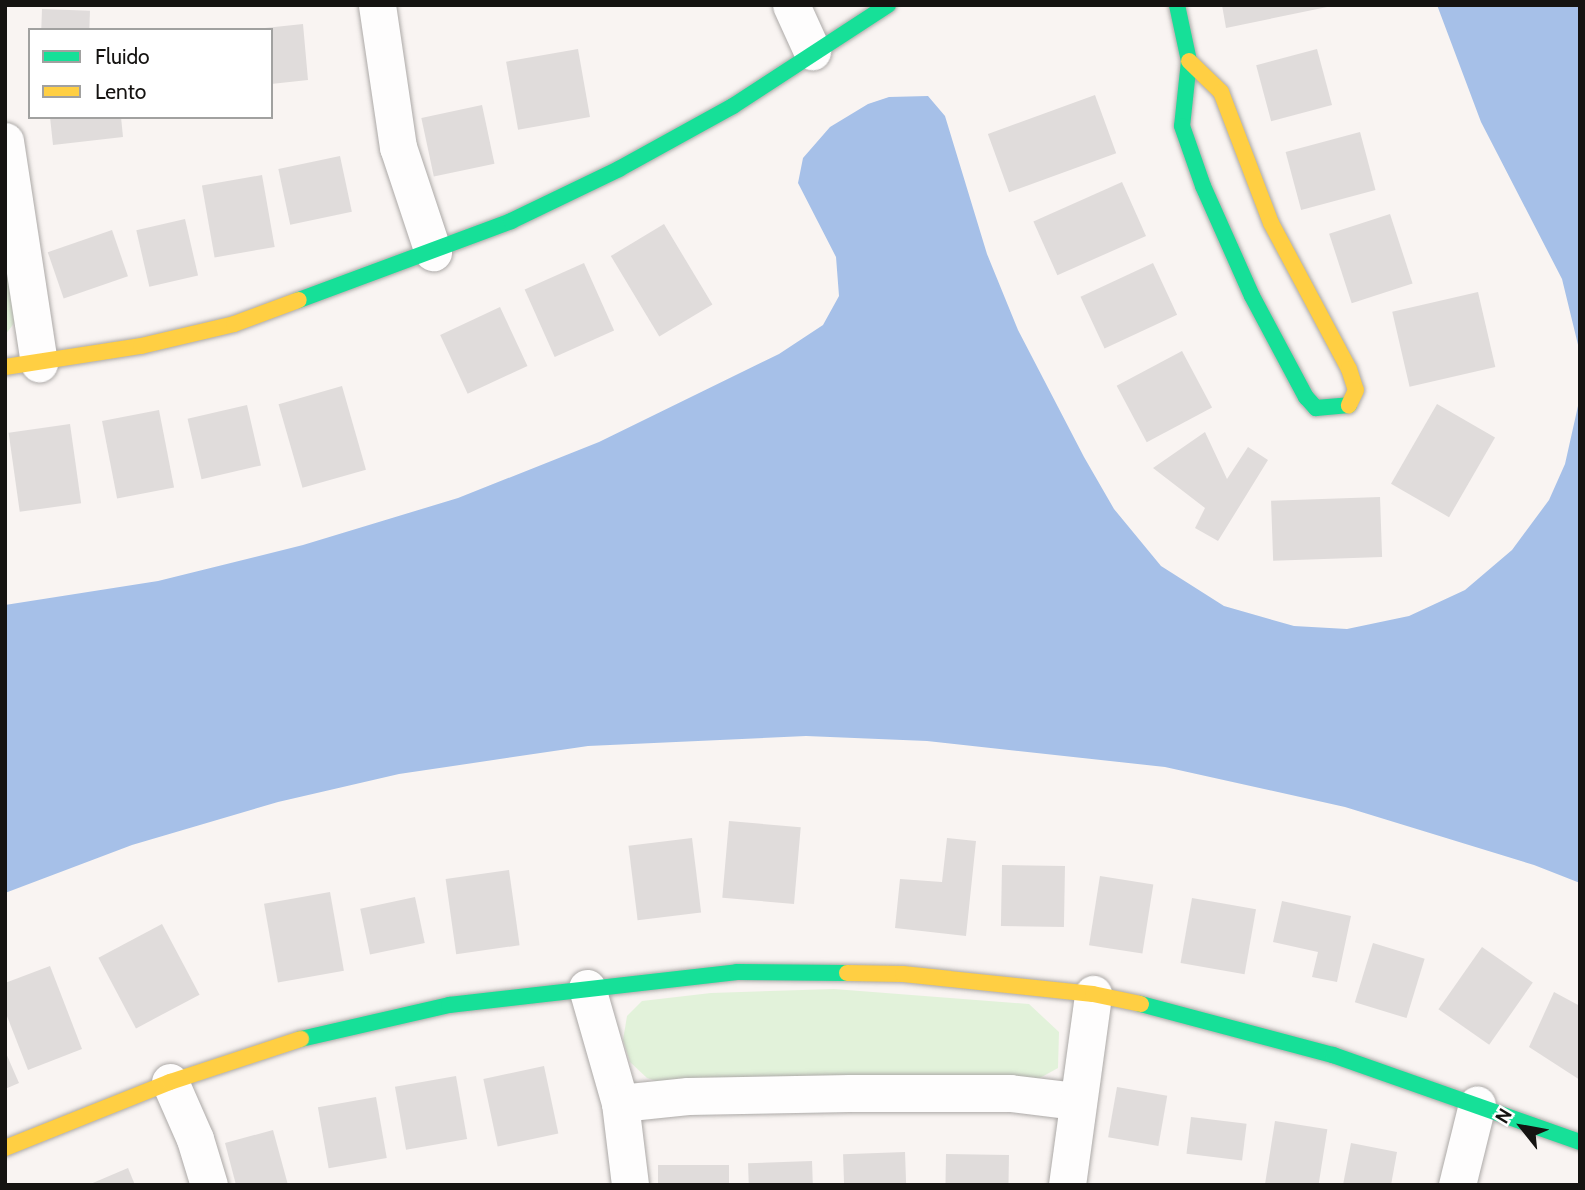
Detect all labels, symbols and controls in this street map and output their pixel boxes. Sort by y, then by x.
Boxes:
legend [28,28,273,119]
text: Fluido [95,44,150,69]
text: Lento [95,79,146,104]
north arrow [1487,1092,1557,1162]
text: N [1490,1104,1517,1128]

